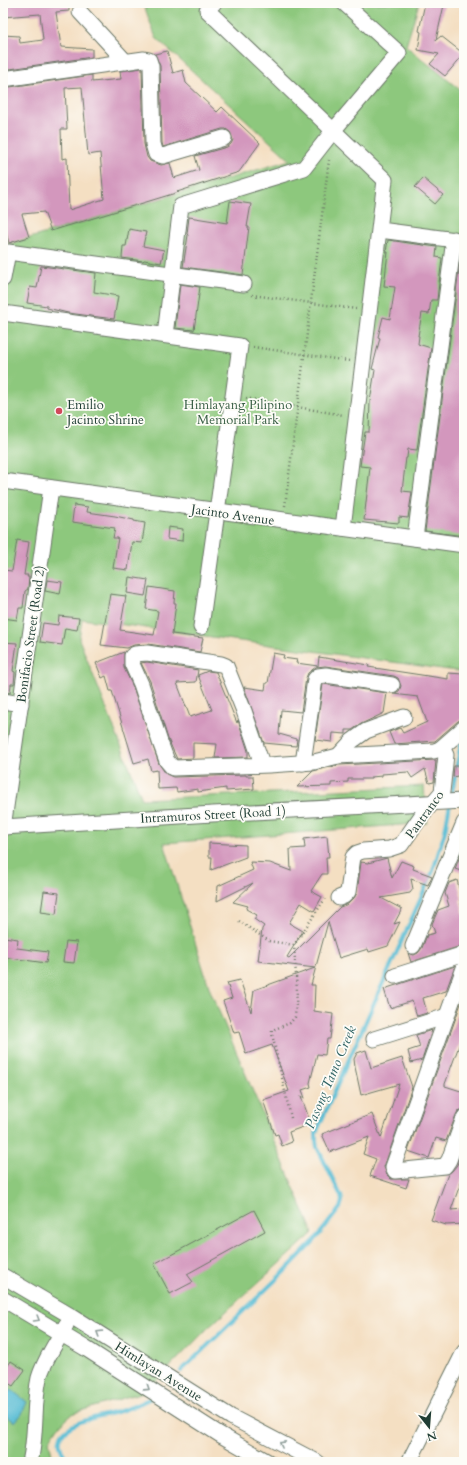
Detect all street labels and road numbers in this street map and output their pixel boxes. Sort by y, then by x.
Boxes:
street label: Jacinto Avenue [188,500,276,530]
street label: Bonifacio Street (Road 2) [12,564,50,704]
street label: Pantranco [401,787,448,842]
street label: Intramuros Street (Road 1) [140,802,286,828]
street label: Himlayan Avenue [111,1338,206,1406]

